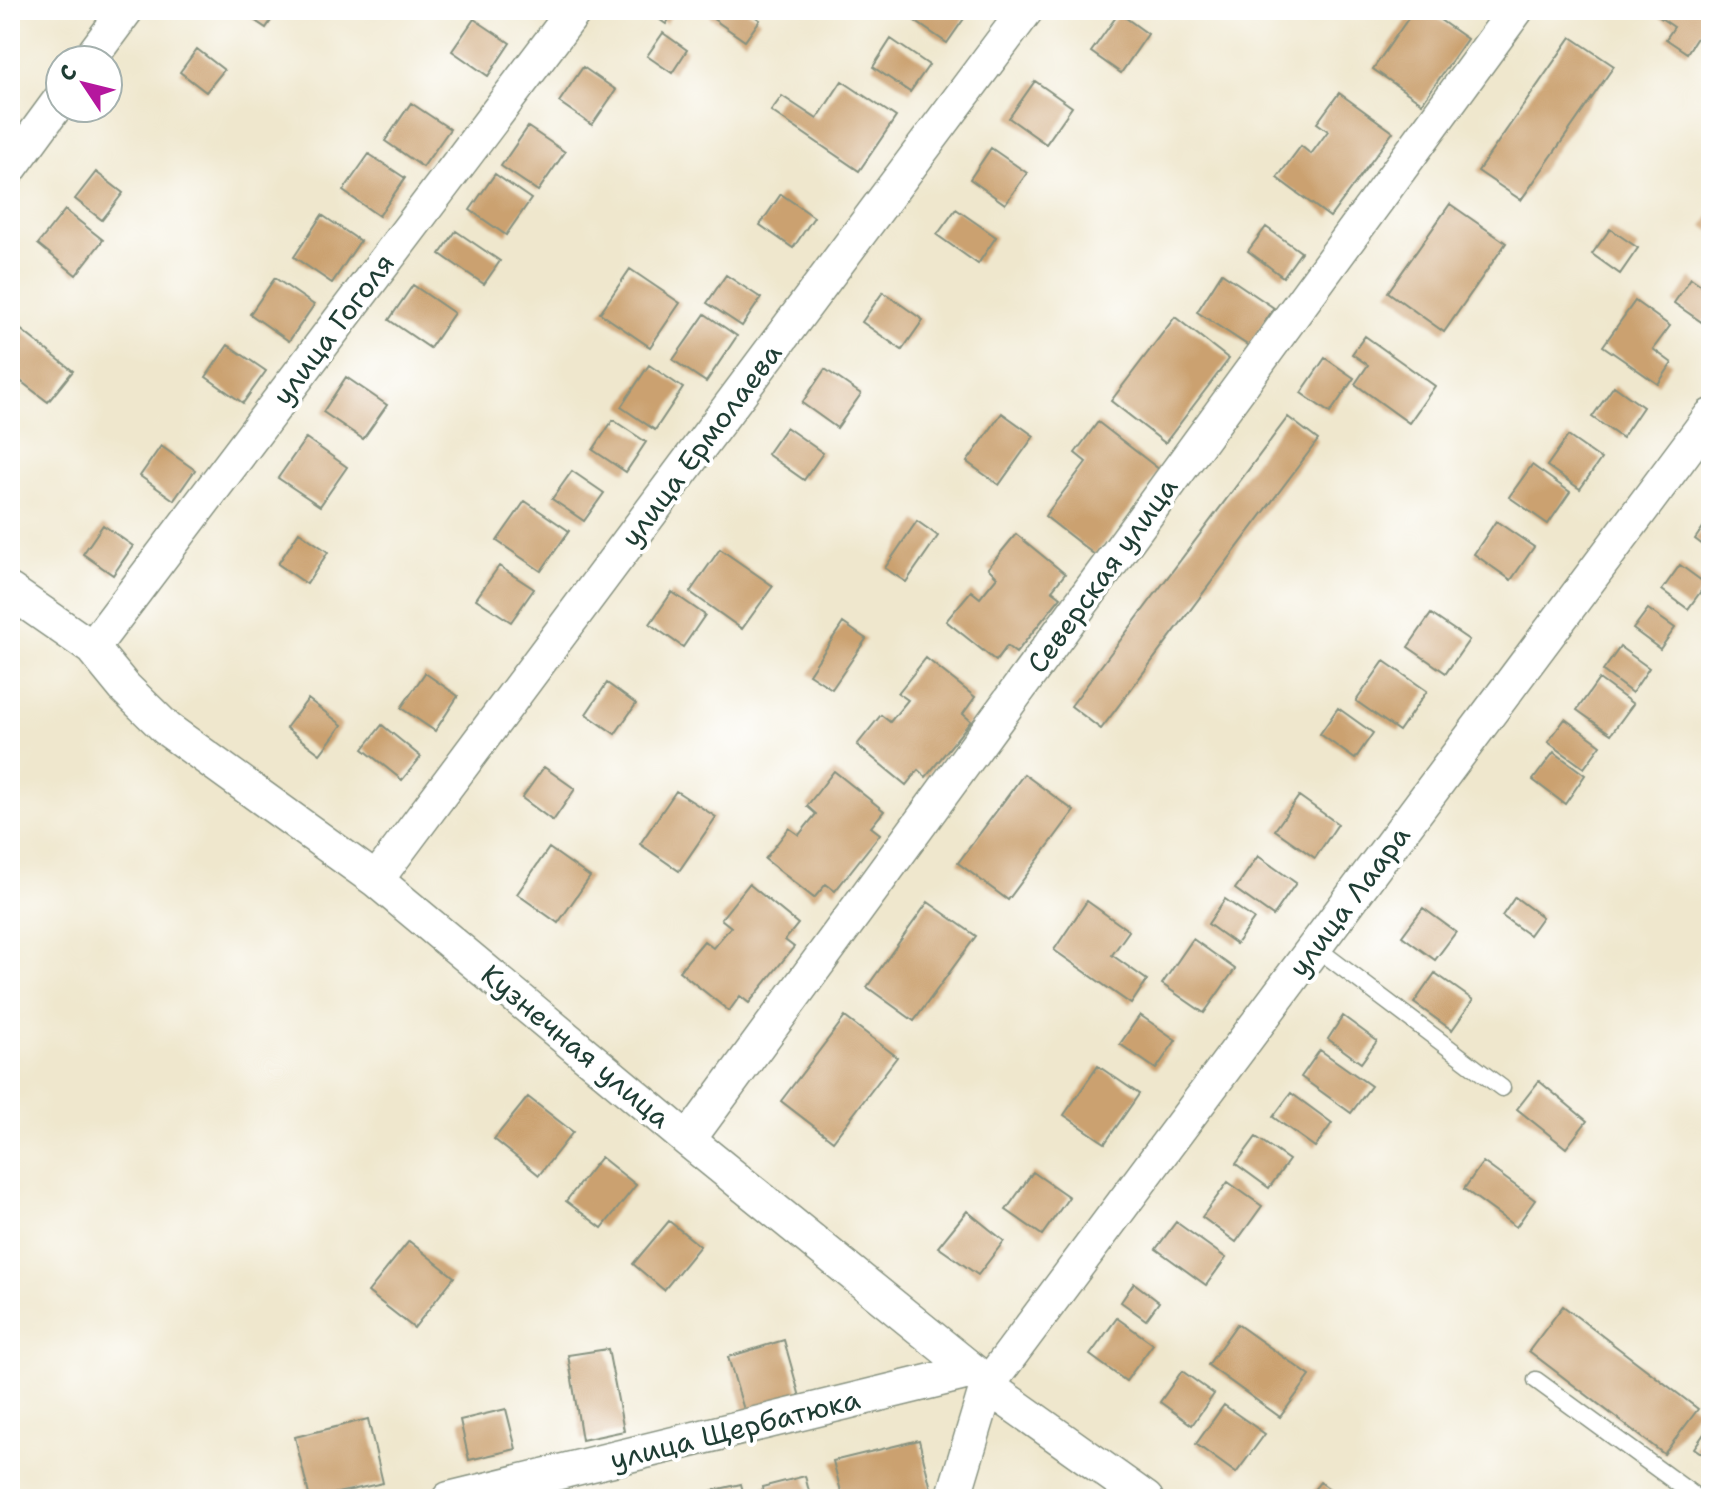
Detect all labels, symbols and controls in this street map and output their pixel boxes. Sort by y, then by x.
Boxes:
north arrow [44,44,124,124]
text: С [52,59,84,87]
street label: улица Гоголя [263,245,403,413]
street label: улица Ермолаева [612,335,790,555]
street label: Северская улица [1018,469,1186,681]
street label: улица Лаара [1280,818,1418,984]
street label: Кузнечная улица [473,955,679,1137]
street label: улица Щербатюка [606,1380,864,1478]

